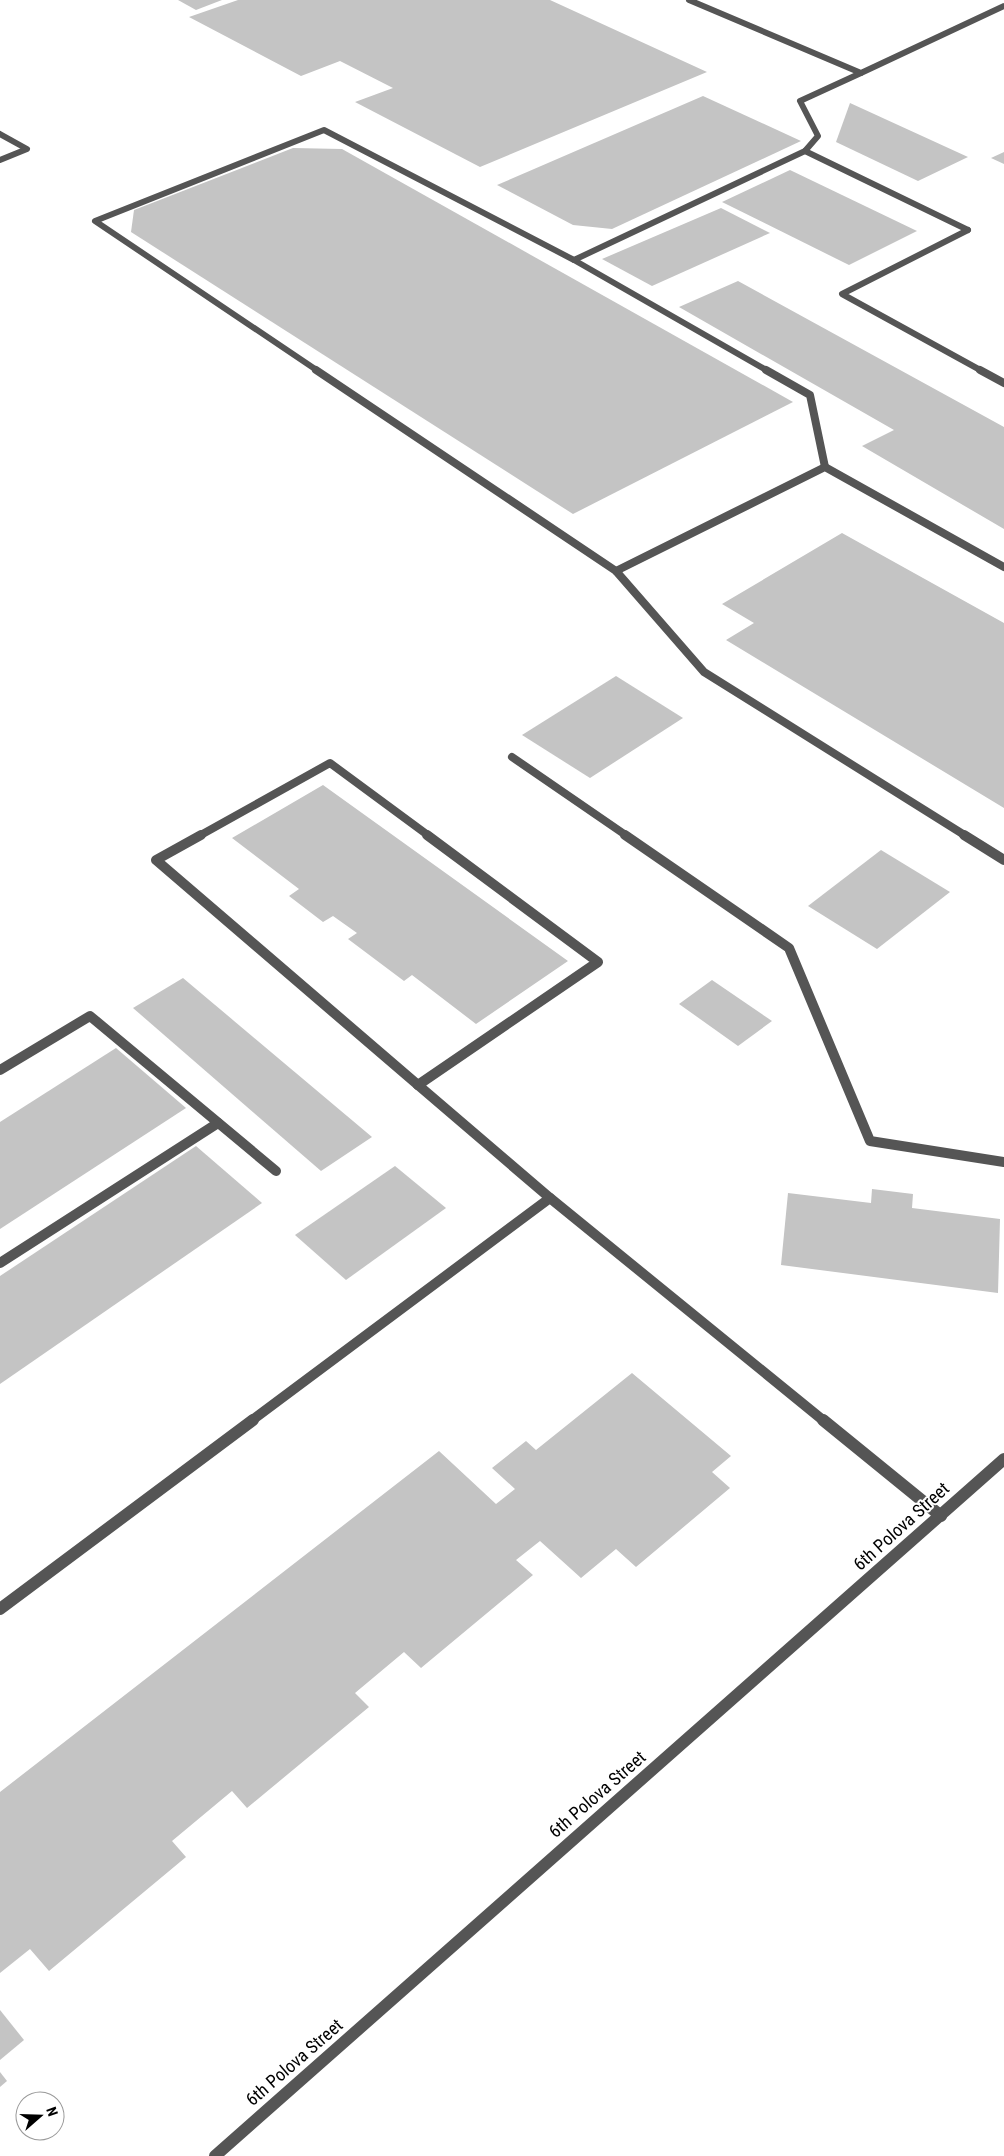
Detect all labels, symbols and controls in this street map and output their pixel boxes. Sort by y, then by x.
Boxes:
street label: 6th Polova Street [849,1478,953,1574]
street label: 6th Polova Street [544,1746,650,1842]
street label: 6th Polova Street [241,2014,347,2110]
north arrow [15,2091,65,2141]
text: N [43,2105,61,2118]

